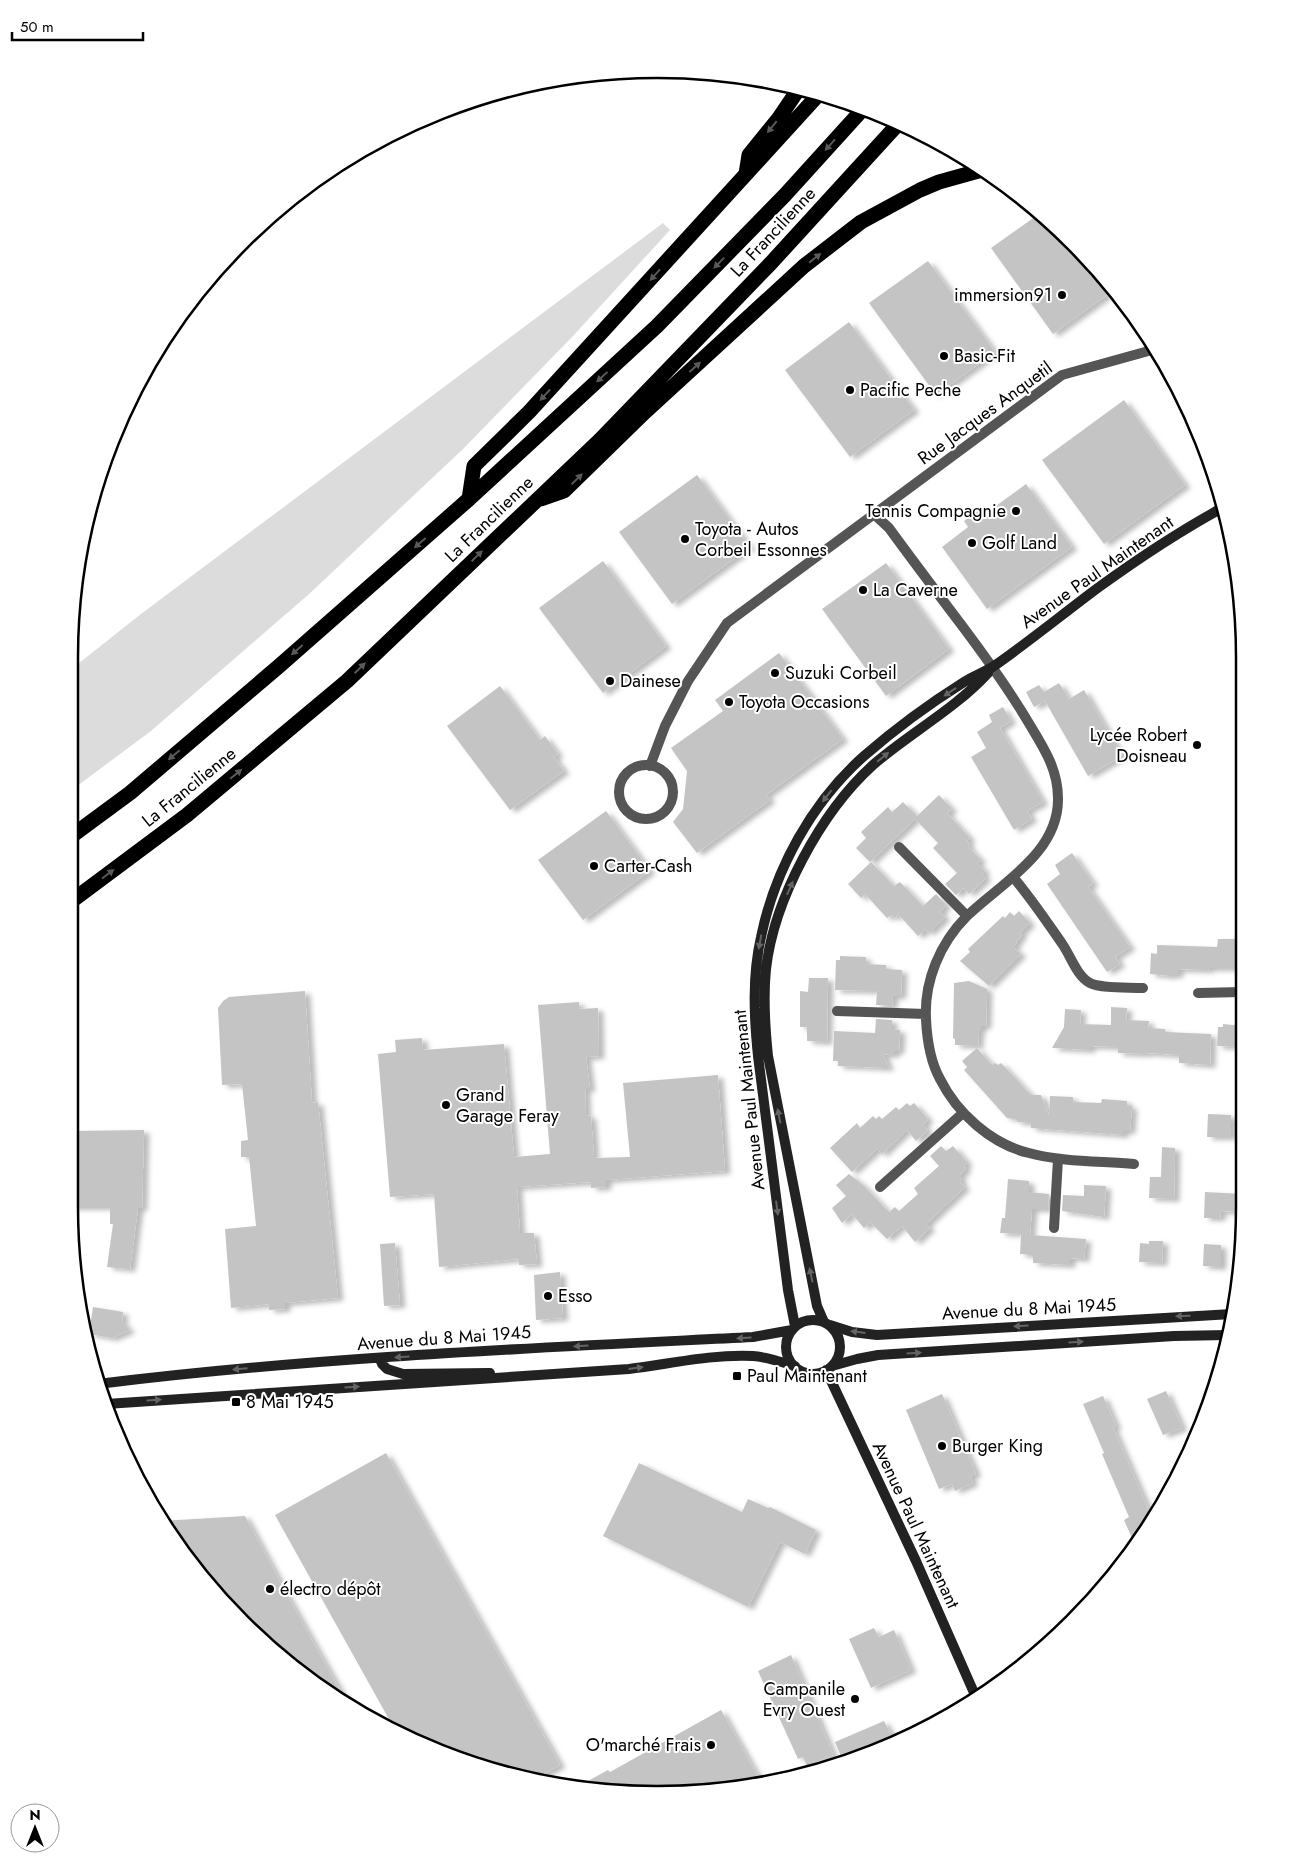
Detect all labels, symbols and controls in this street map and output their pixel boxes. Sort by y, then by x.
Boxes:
scale bar [12,10,144,42]
text: 50 m [20,16,54,38]
one-way arrow [767,120,778,133]
one-way arrow [825,139,836,152]
street label: La Francilienne [724,181,822,283]
one-way arrow [808,252,821,263]
one-way arrow [713,257,725,269]
one-way arrow [649,268,661,280]
place label: immersion91 [954,282,1052,308]
marker: immersion91 [1056,289,1068,301]
place label: Basic-Fit [954,343,1016,369]
marker: Basic-Fit [938,350,950,362]
street label: Rue Jacques Anquetil [912,355,1058,471]
one-way arrow [688,361,700,373]
one-way arrow [597,371,609,383]
place label: Pacific Peche [860,377,961,403]
marker: Pacific Peche [844,384,856,396]
one-way arrow [539,388,551,400]
street label: La Francilienne [439,470,539,568]
one-way arrow [570,473,582,485]
place label: Tennis Compagnie [865,498,1006,524]
marker: Tennis Compagnie [1010,505,1022,517]
street label: Avenue Paul Maintenant [1015,509,1179,635]
place label: Toyota - Autos Corbeil Essonnes [695,516,827,563]
place label: Golf Land [982,530,1057,556]
marker: Toyota - Autos Corbeil Essonnes [679,533,691,545]
one-way arrow [413,537,426,548]
marker: Golf Land [966,537,978,549]
one-way arrow [471,550,483,562]
place label: La Caverne [873,577,958,603]
marker: La Caverne [857,584,869,596]
one-way arrow [292,644,304,656]
place label: Suzuki Corbeil [785,660,897,686]
one-way arrow [353,662,365,674]
marker: Suzuki Corbeil [769,667,781,679]
place label: Dainese [620,668,681,694]
marker: Dainese [604,675,616,687]
one-way arrow [944,687,957,696]
place label: Toyota Occasions [739,689,870,715]
marker: Toyota Occasions [723,696,735,708]
place label: Lycée Robert Doisneau [1090,722,1188,769]
marker: Lycée Robert Doisneau [1191,739,1203,751]
street label: La Francilienne [136,741,242,833]
one-way arrow [168,750,181,761]
one-way arrow [876,752,889,763]
one-way arrow [230,769,242,780]
one-way arrow [822,789,833,802]
place label: Carter-Cash [604,853,692,879]
marker: Carter-Cash [588,860,600,872]
one-way arrow [101,869,115,879]
one-way arrow [786,881,794,895]
one-way arrow [755,935,763,951]
street label: Avenue Paul Maintenant [727,1008,771,1192]
place label: Grand Garage Feray [456,1082,559,1129]
marker: Grand Garage Feray [440,1099,452,1111]
one-way arrow [775,1108,783,1124]
one-way arrow [774,1200,782,1216]
one-way arrow [807,1268,815,1283]
place label: Esso [558,1283,592,1309]
marker: Esso [542,1290,554,1302]
street label: Avenue du 8 Mai 1945 [941,1291,1117,1327]
one-way arrow [1175,1313,1191,1321]
street label: Avenue du 8 Mai 1945 [356,1319,532,1357]
one-way arrow [1012,1322,1028,1330]
one-way arrow [850,1328,866,1336]
one-way arrow [735,1334,751,1342]
one-way arrow [1069,1338,1085,1346]
one-way arrow [573,1342,589,1350]
one-way arrow [907,1349,923,1357]
one-way arrow [393,1353,409,1361]
place label: Paul Maintenant [747,1363,867,1389]
one-way arrow [628,1364,644,1372]
one-way arrow [231,1365,247,1373]
marker: Paul Maintenant [731,1370,743,1382]
one-way arrow [344,1383,360,1391]
place label: 8 Mai 1945 [246,1389,334,1415]
one-way arrow [147,1396,163,1404]
marker: 8 Mai 1945 [230,1396,242,1408]
place label: Burger King [952,1433,1043,1459]
street label: Avenue Paul Maintenant [866,1437,966,1613]
marker: Burger King [936,1440,948,1452]
place label: électro dépôt [280,1576,381,1602]
marker: électro dépôt [264,1583,276,1595]
place label: Campanile Evry Ouest [763,1676,846,1723]
marker: Campanile Evry Ouest [849,1693,861,1705]
place label: O'marché Frais [586,1732,701,1758]
marker: O'marché Frais [705,1739,717,1751]
north arrow [10,1803,60,1853]
text: N [29,1805,41,1825]

